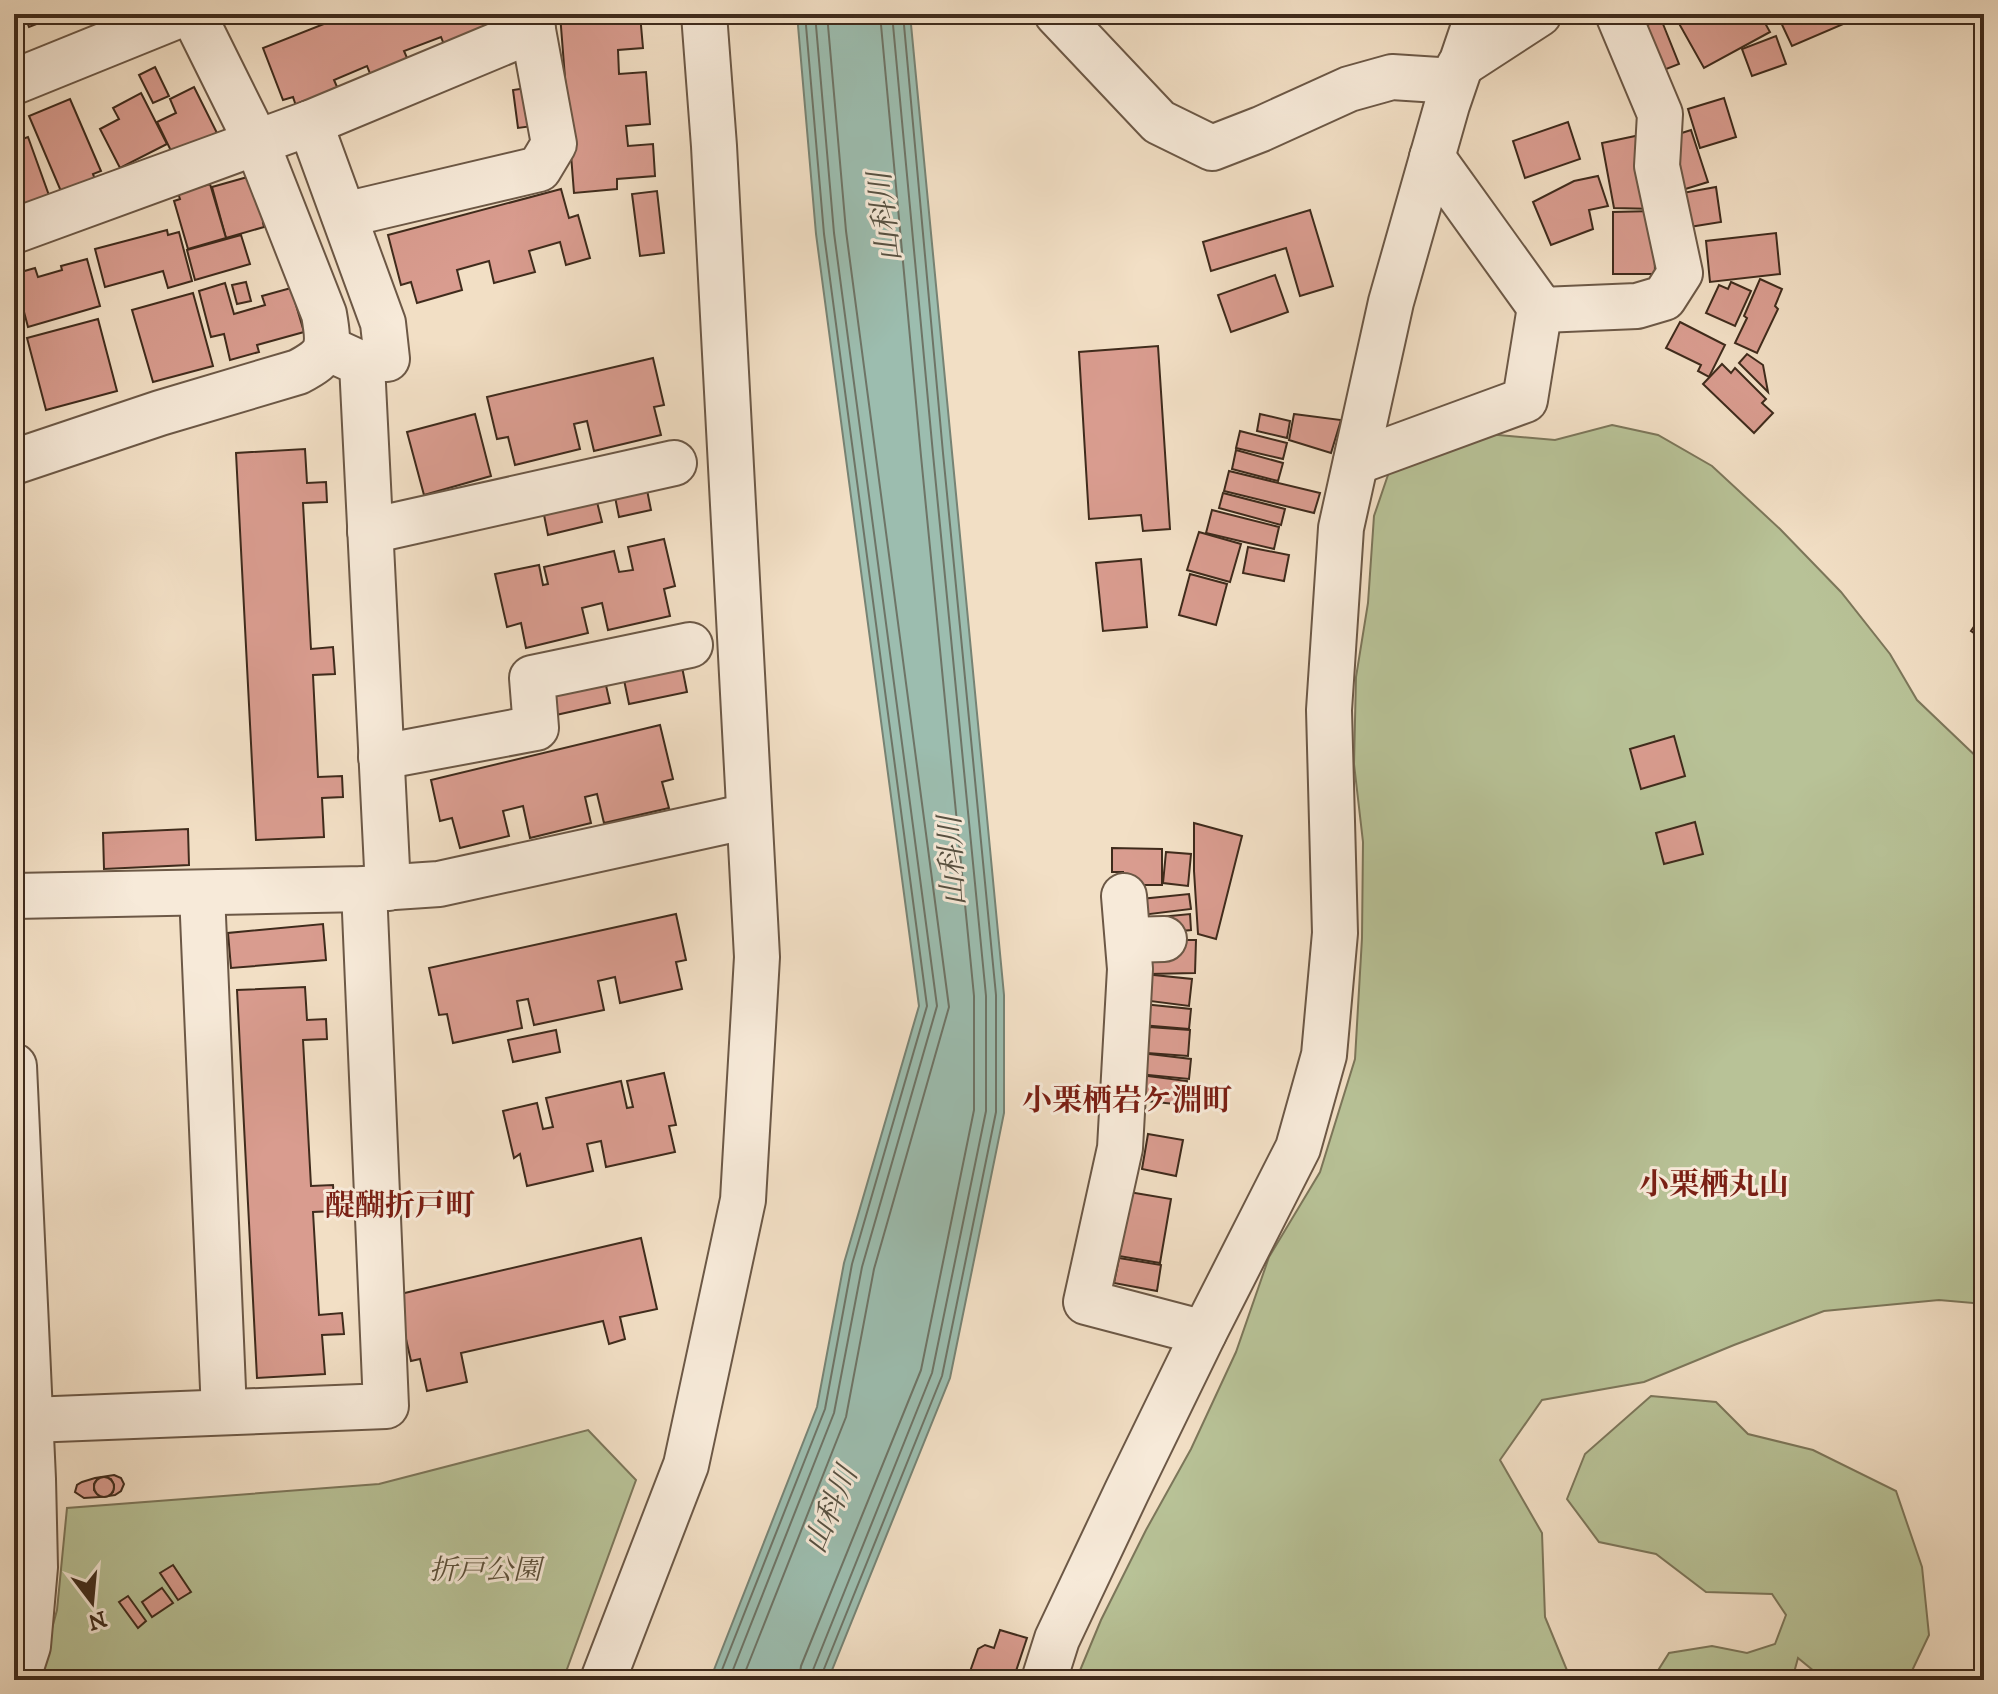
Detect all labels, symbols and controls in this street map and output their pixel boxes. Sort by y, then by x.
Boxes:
water label: 山科川 [862,167,910,264]
water label: 山科川 [932,812,974,907]
district label: 小栗栖岩ケ淵町 [1022,1083,1232,1120]
district label: 小栗栖丸山 [1639,1167,1789,1204]
district label: 醍醐折戸町 [325,1188,475,1225]
water label: 山科川 [797,1459,868,1559]
park label: 折戸公園 [429,1553,545,1588]
north arrow [52,1562,132,1642]
text: N [85,1604,110,1635]

